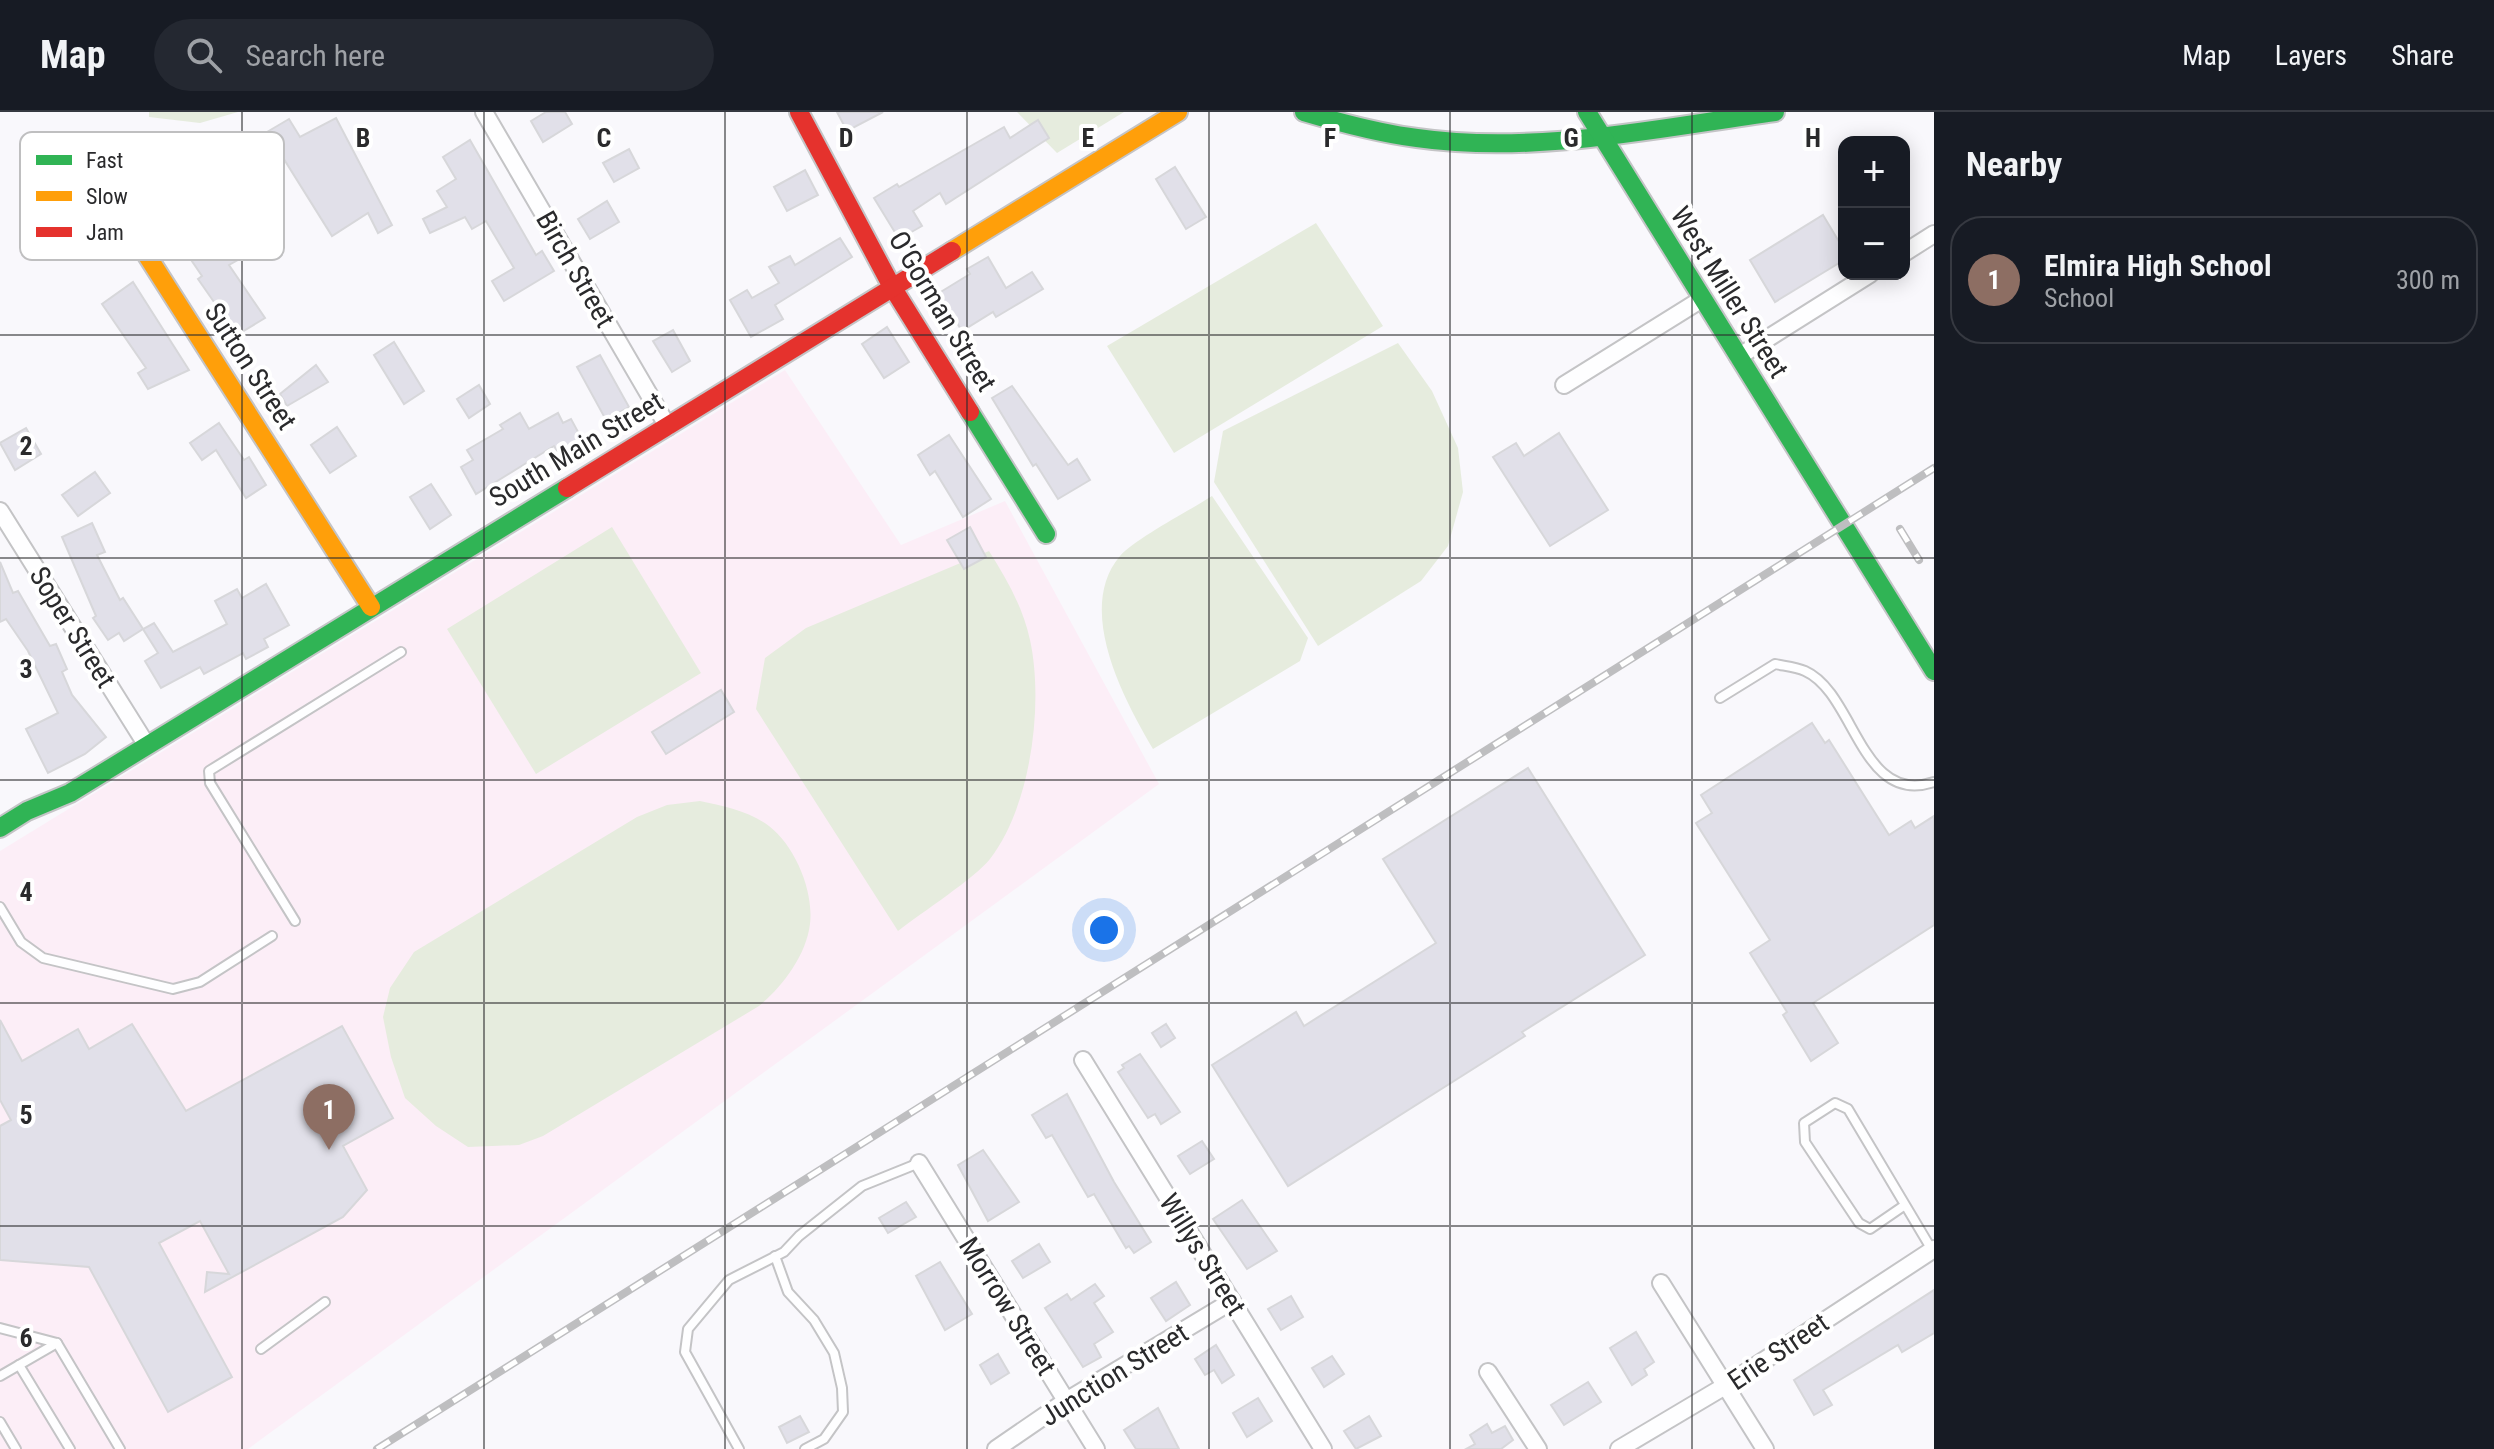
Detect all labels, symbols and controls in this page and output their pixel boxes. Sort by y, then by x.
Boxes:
search box [154,19,714,91]
text: Map [40,33,106,77]
icon: search [182,33,226,77]
text: Search here [246,38,385,73]
text: Map [2182,39,2231,72]
text: Layers [2275,39,2347,72]
text: Share [2391,39,2454,72]
text: B [356,123,370,153]
text: C [597,123,612,153]
text: D [839,123,853,153]
text: E [1082,123,1095,153]
text: F [1324,123,1336,153]
text: G [1563,123,1579,153]
text: H [1805,123,1821,153]
legend [20,132,284,260]
map controls [1838,136,1910,280]
button: + [1838,136,1910,208]
text: Nearby [1966,144,2062,184]
text: Fast [86,148,123,173]
text: Slow [86,184,128,209]
street label: West Miller Street [1664,201,1795,384]
street label: Birch Street [529,205,622,333]
button: − [1838,208,1910,280]
text: Jam [86,220,124,245]
street label: O'Gorman Street [882,225,1003,397]
text: Elmira High School [2044,248,2272,283]
text: 1 [1987,265,2001,295]
text: 300 m [2396,265,2460,295]
text: School [2044,283,2114,313]
street label: Sutton Street [198,297,304,436]
street label: South Main Street [483,385,669,514]
text: 2 [19,431,33,461]
street label: Soper Street [23,561,123,694]
text: 3 [19,654,33,684]
text: 4 [19,877,33,907]
your location [1084,910,1124,950]
pin: 1 [303,1084,355,1150]
text: 5 [19,1100,33,1130]
street label: Willys Street [1152,1187,1253,1321]
street label: Morrow Street [952,1231,1063,1381]
street label: Erie Street [1722,1306,1835,1397]
street label: Junction Street [1034,1316,1194,1433]
text: 6 [19,1323,33,1353]

